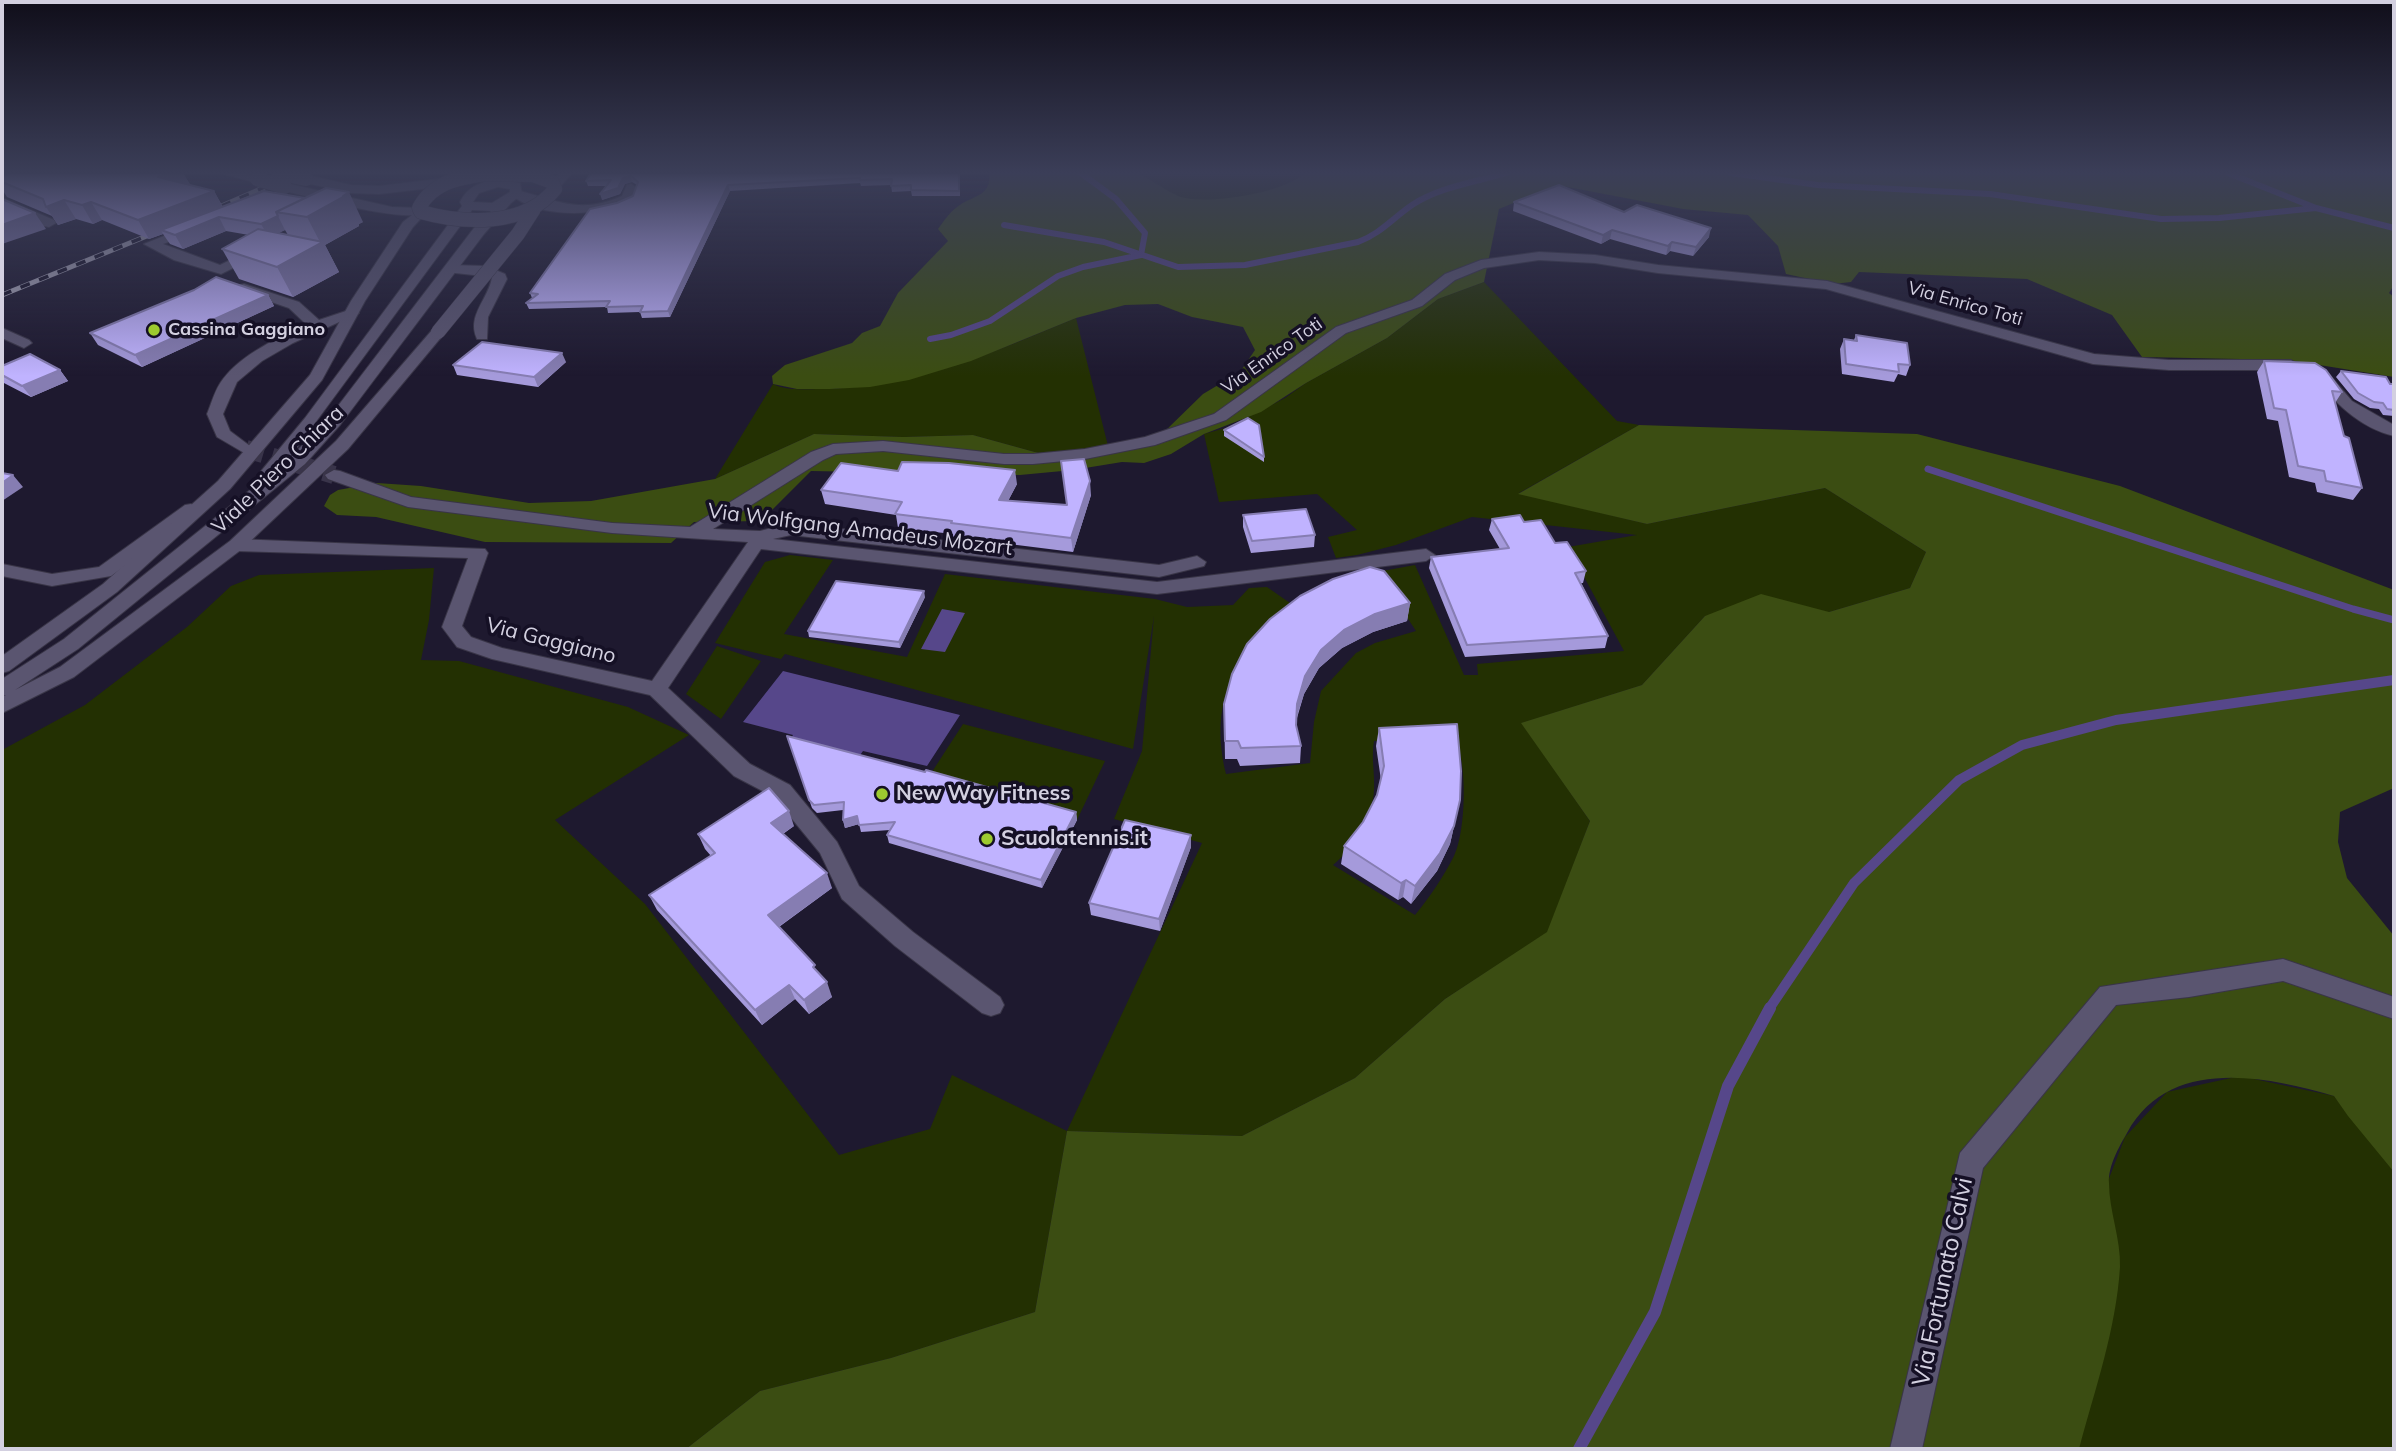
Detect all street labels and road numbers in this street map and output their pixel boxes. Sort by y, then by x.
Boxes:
street label: Via Enrico Toti [1905,277,2025,331]
street label: Via Enrico Toti [1217,313,1327,399]
street label: Viale Piero Chiara [207,401,349,539]
street label: Via Wolfgang Amadeus Mozart [706,499,1014,561]
street label: Via Gaggiano [483,613,619,669]
street label: Via Fortunato Calvi [1907,1175,1979,1389]

